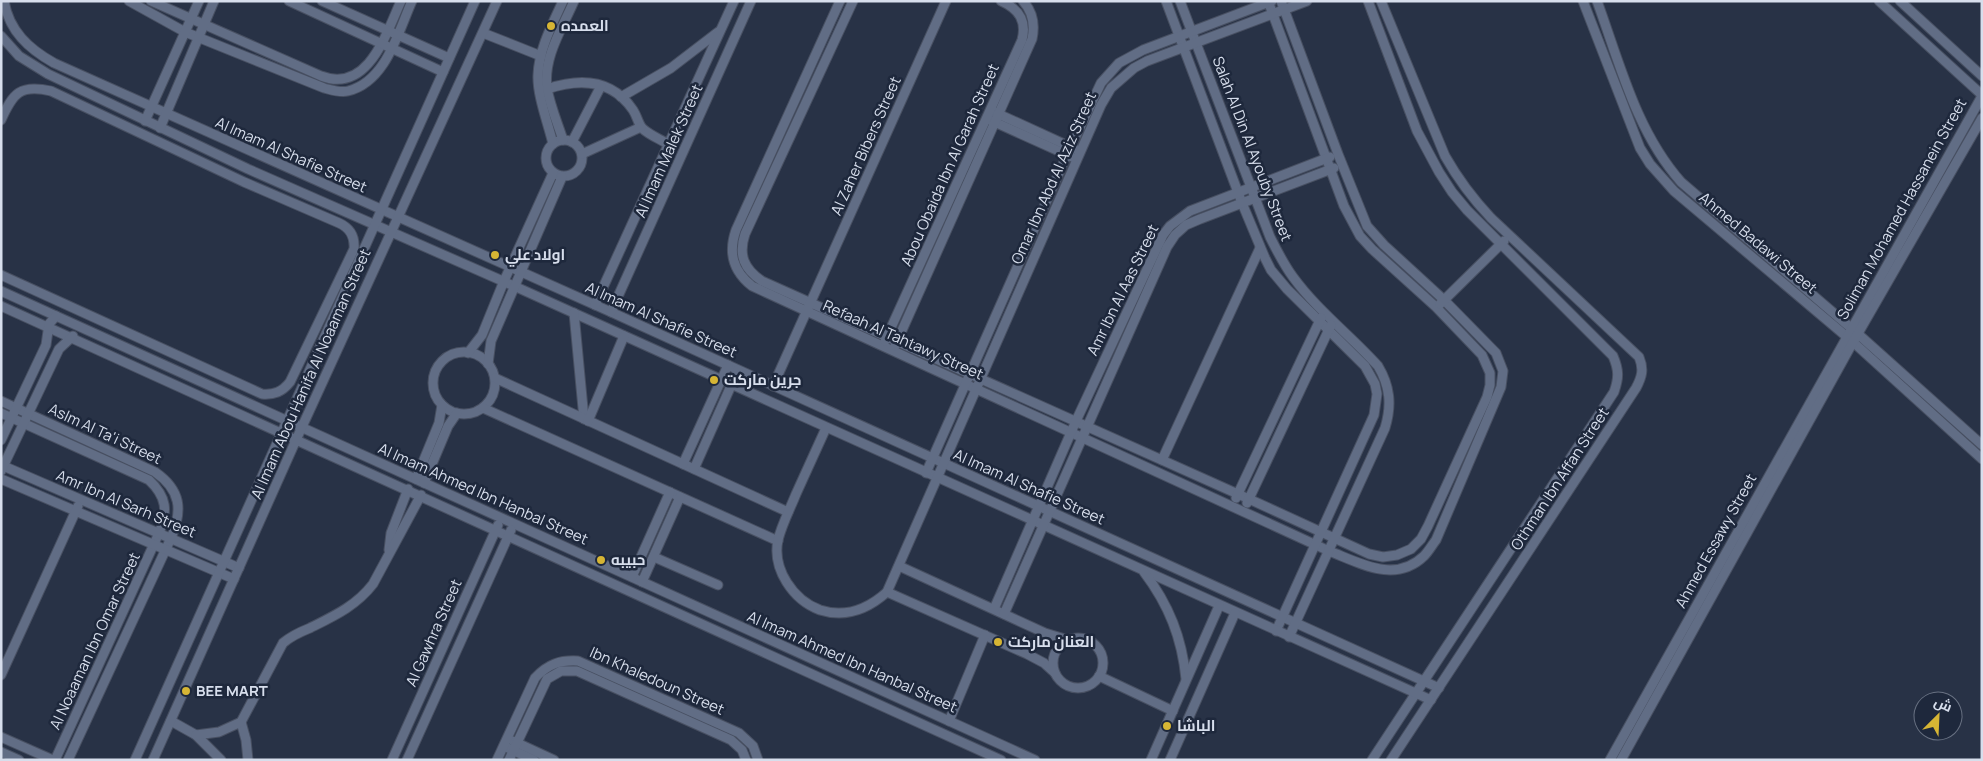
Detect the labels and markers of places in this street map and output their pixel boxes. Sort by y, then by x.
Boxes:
place label: العمده [561,15,609,36]
marker: العمده [545,20,557,32]
place label: اولاد علي [505,244,565,267]
marker: اولاد علي [489,249,501,261]
place label: جرين ماركت [724,369,802,390]
marker: جرين ماركت [708,374,720,386]
place label: حبيبه [611,549,646,570]
marker: حبيبه [595,554,607,566]
place label: العنان ماركت [1008,631,1094,652]
marker: العنان ماركت [992,636,1004,648]
place label: BEE MART [196,680,268,701]
marker: BEE MART [180,685,192,697]
place label: الباشا [1177,715,1215,736]
marker: الباشا [1161,720,1173,732]

